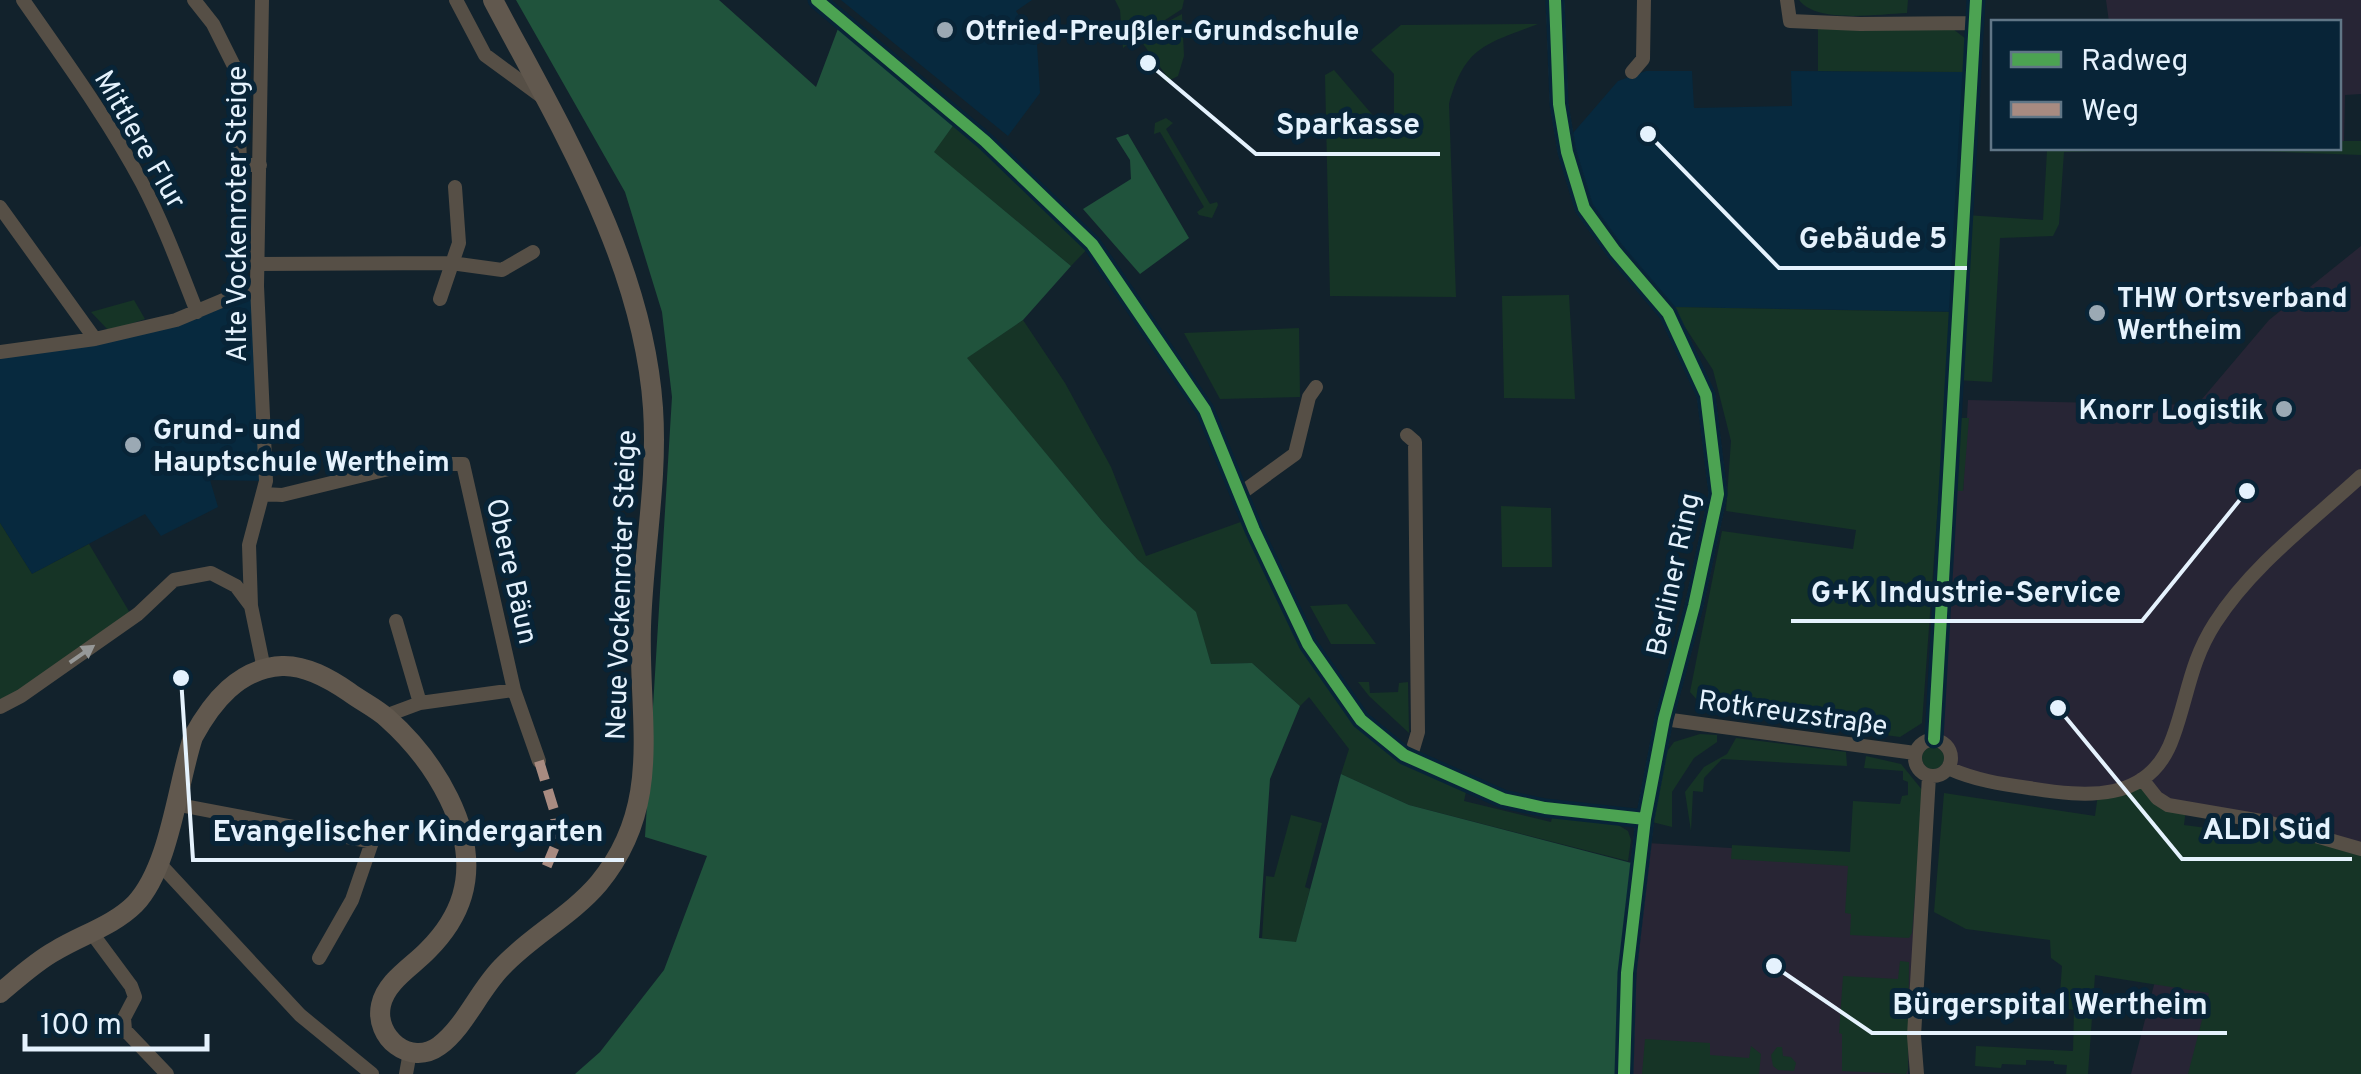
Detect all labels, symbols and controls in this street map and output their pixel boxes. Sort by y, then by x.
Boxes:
place label: Otfried-Preußler-Grundschule [965,15,1359,51]
marker: Otfried-Preußler-Grundschule [934,19,956,41]
legend [1991,20,2341,150]
text: Radweg [2081,44,2188,81]
street label: Mittlere Flur [84,65,193,216]
street label: Alte Vockenroter Steige [221,66,257,362]
callout: Sparkasse [1256,94,1440,154]
text: Weg [2081,94,2139,131]
text: Sparkasse [1276,108,1420,145]
callout: Gebäude 5 [1779,208,1967,268]
text: Gebäude 5 [1799,222,1947,259]
place label: THW Ortsverband Wertheim [2117,282,2348,350]
marker: THW Ortsverband Wertheim [2086,302,2108,324]
place label: Knorr Logistik [2079,394,2264,430]
marker: Knorr Logistik [2273,398,2295,420]
place label: Grund- und Hauptschule Wertheim [153,414,450,482]
street label: Neue Vockenroter Steige [600,429,646,741]
marker: Grund- und Hauptschule Wertheim [122,434,144,456]
street label: Berliner Ring [1640,490,1710,659]
street label: Obere Bäun [476,495,544,648]
callout: G+K Industrie-Service [1791,561,2142,621]
text: G+K Industrie-Service [1811,576,2121,613]
one-way arrow [68,645,95,664]
street label: Rotkreuzstraße [1695,684,1890,746]
callout: ALDI Süd [2182,799,2352,859]
callout: Evangelischer Kindergarten [193,800,624,860]
text: ALDI Süd [2202,813,2332,850]
text: Evangelischer Kindergarten [213,815,603,852]
callout: Bürgerspital Wertheim [1872,973,2227,1033]
text: Bürgerspital Wertheim [1892,988,2208,1025]
scale bar [25,989,208,1051]
text: 100 m [40,1008,122,1045]

